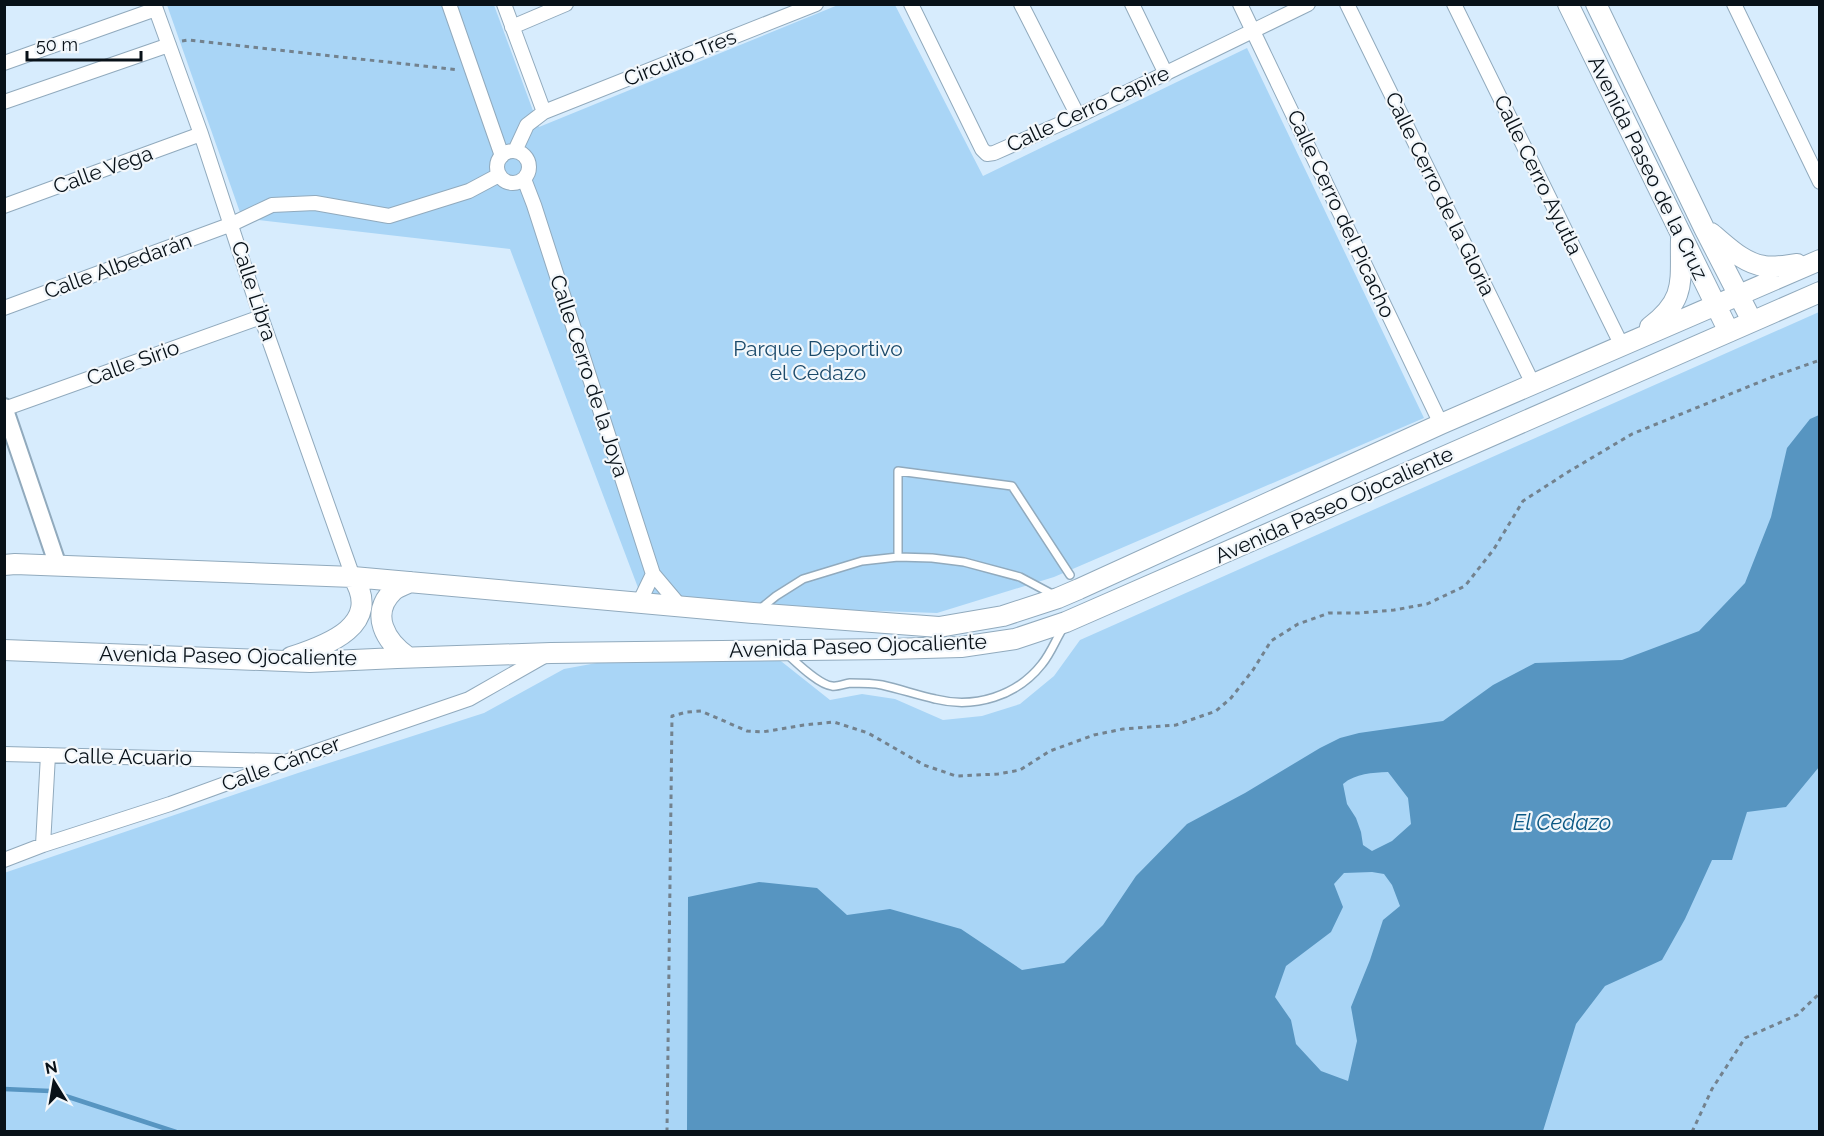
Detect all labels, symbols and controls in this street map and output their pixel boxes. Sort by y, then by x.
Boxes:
scale bar [27,24,141,62]
street label: Circuito Tres [620,24,740,91]
text: 50 m [36,34,78,55]
street label: Avenida Paseo de la Cruz [1583,52,1714,284]
street label: Calle Cerro Capire [1002,60,1173,157]
street label: Calle Cerro de la Gloria [1380,88,1501,300]
street label: Calle Cerro Ayutla [1489,91,1588,259]
street label: Calle Cerro del Picacho [1282,106,1401,322]
street label: Calle Vega [50,140,156,199]
street label: Calle Albedarán [41,227,195,304]
street label: Calle Libra [227,238,282,344]
street label: Calle Cerro de la Joya [545,272,634,480]
street label: Calle Sirio [83,334,183,391]
park label: Parque Deportivo el Cedazo [733,336,903,385]
street label: Avenida Paseo Ojocaliente [1211,441,1457,568]
street label: Avenida Paseo Ojocaliente [729,629,987,662]
street label: Avenida Paseo Ojocaliente [99,641,357,670]
street label: Calle Cáncer [218,730,344,797]
street label: Calle Acuario [64,743,192,770]
water label: El Cedazo [1513,809,1611,835]
north arrow [24,1052,84,1112]
text: N [43,1057,59,1078]

